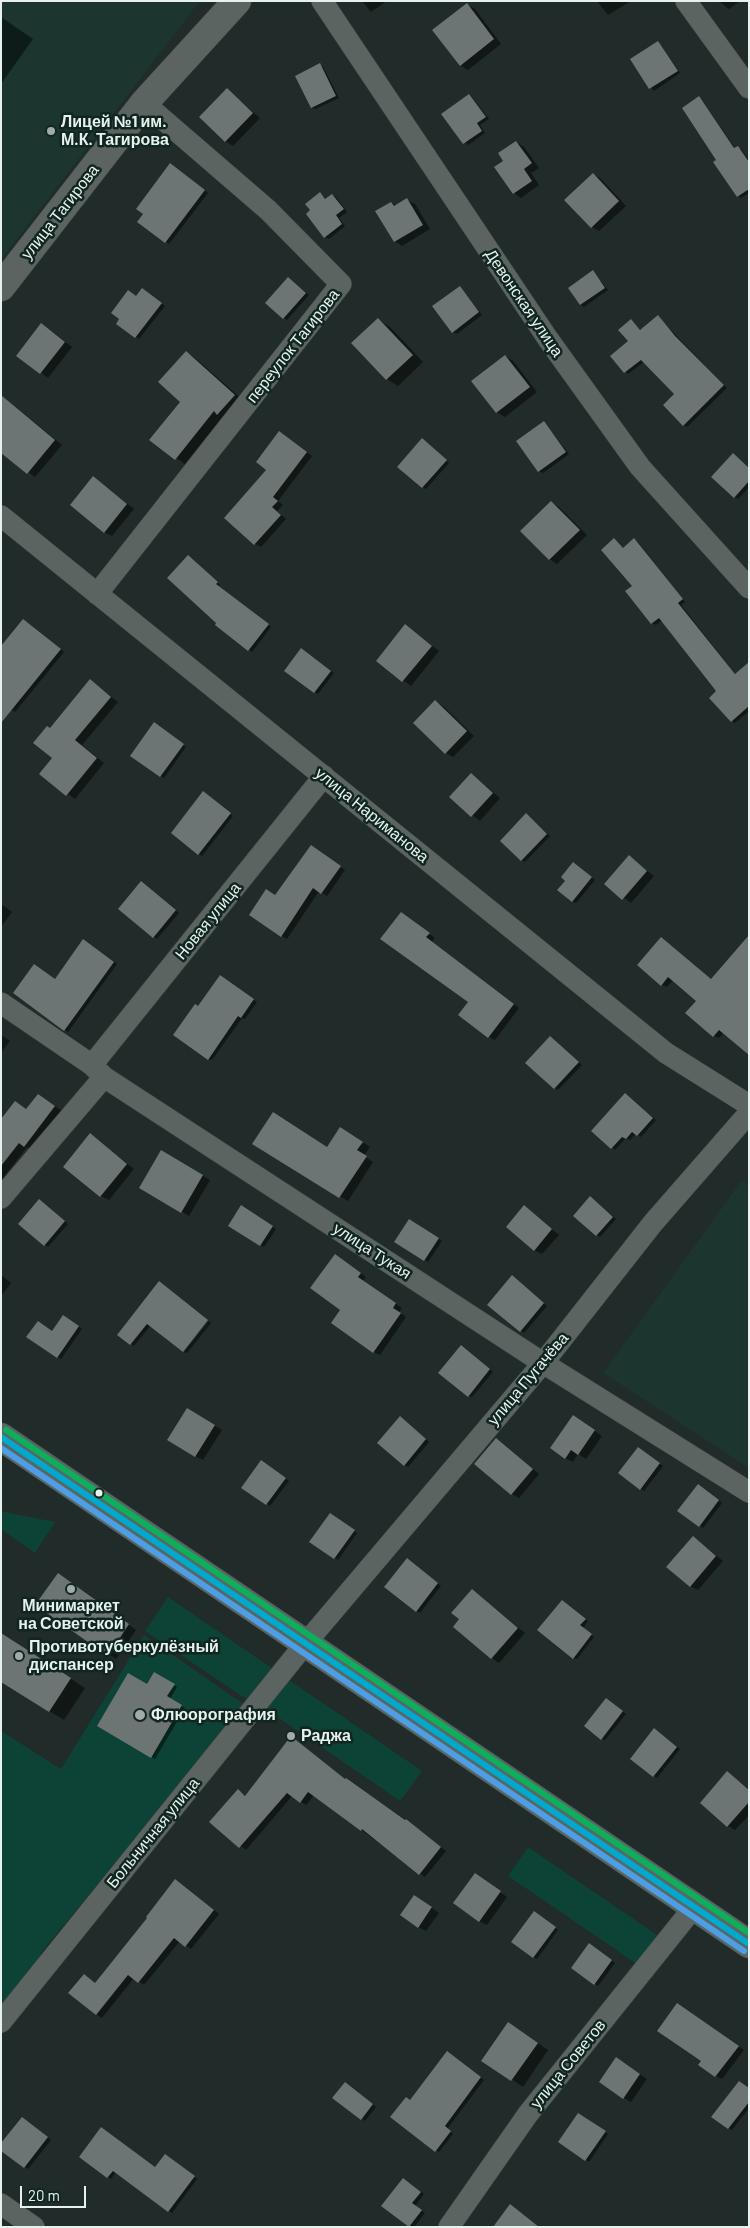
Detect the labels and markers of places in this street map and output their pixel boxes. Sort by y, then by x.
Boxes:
place label: Лицей №1 им. М.К. Тагирова [61,112,169,150]
marker: Лицей №1 им. М.К. Тагирова [45,125,57,137]
unlabelled marker [94,1488,104,1498]
marker: Минимаркет на Советской [65,1583,77,1595]
place label: Минимаркет на Советской [18,1596,124,1634]
place label: Противотуберкулёзный диспансер [29,1637,219,1675]
marker: Противотуберкулёзный диспансер [13,1650,25,1662]
place label: Флюорография [151,1705,276,1725]
marker: Флюорография [133,1708,147,1722]
place label: Раджа [301,1726,351,1746]
marker: Раджа [285,1730,297,1742]

